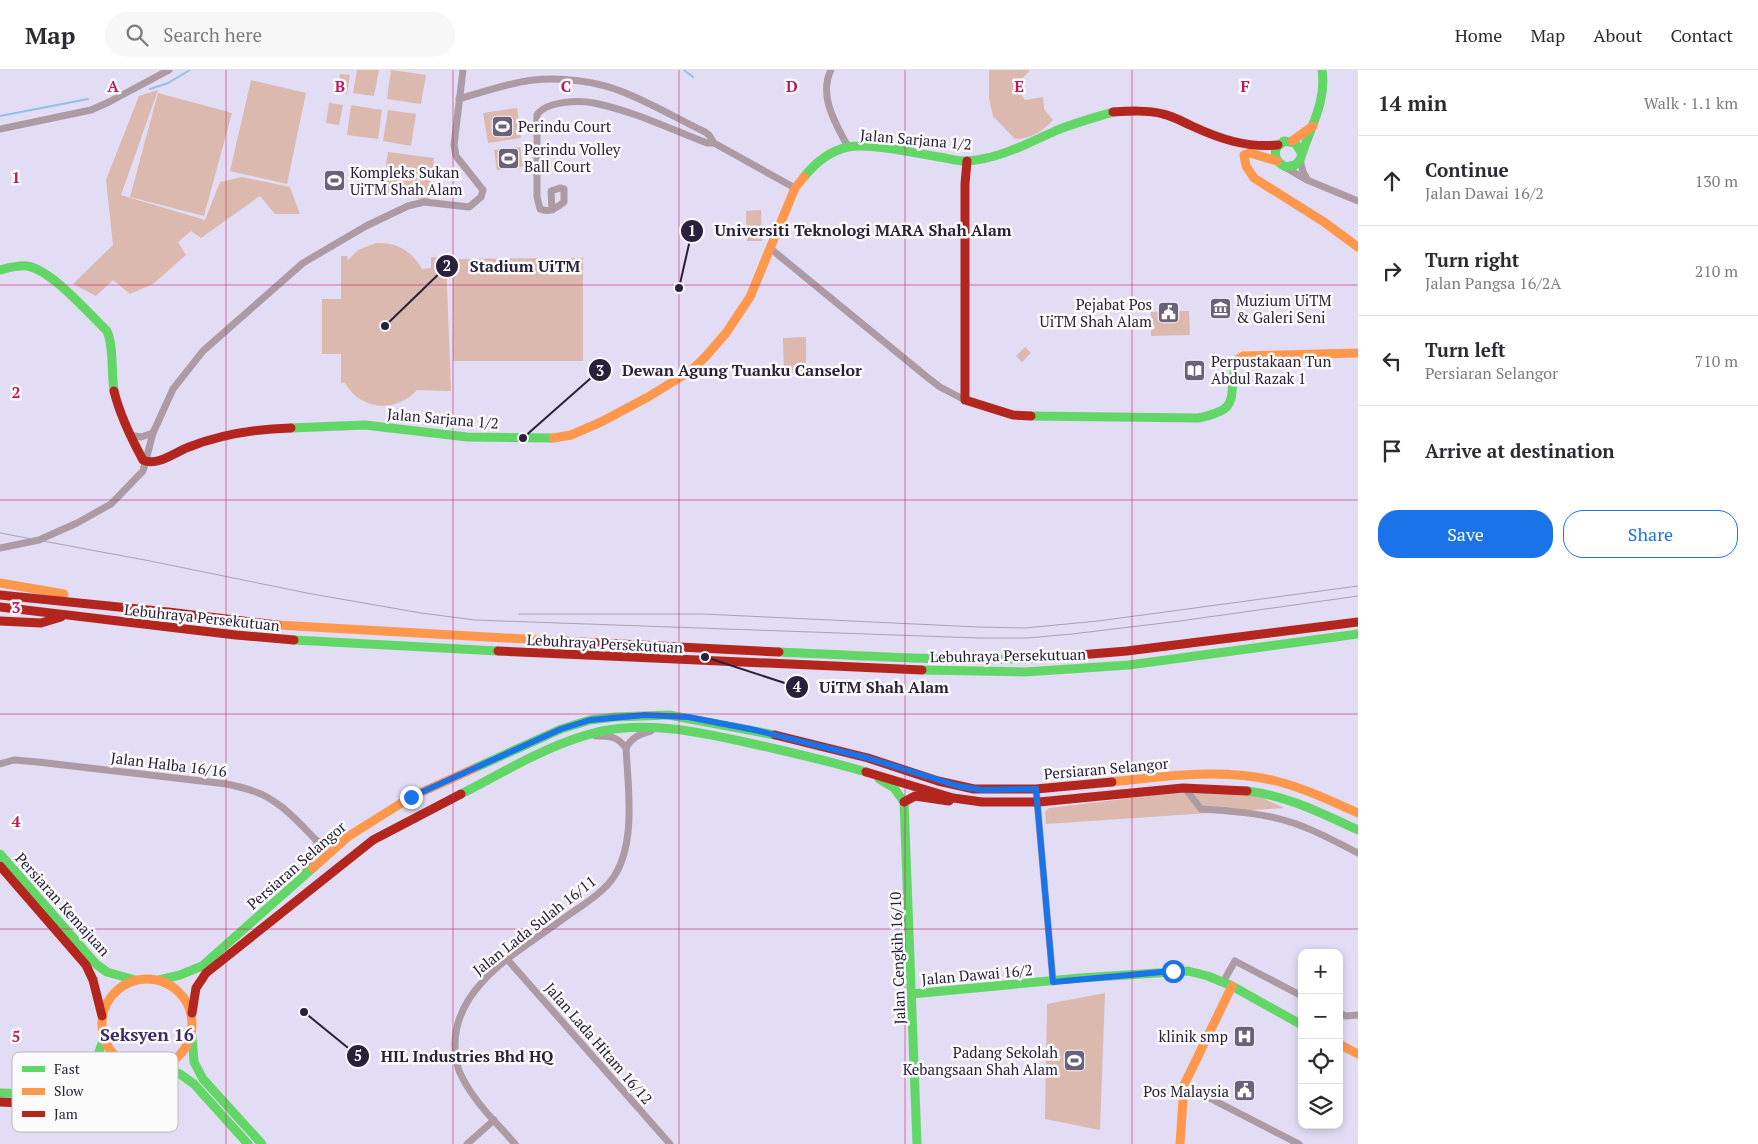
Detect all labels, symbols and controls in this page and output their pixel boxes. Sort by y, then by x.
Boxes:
search box [105,12,455,57]
text: Map [25,19,75,51]
icon: search [123,21,151,49]
text: Search here [163,22,262,47]
text: Home [1455,23,1502,47]
text: Map [1530,23,1565,47]
text: About [1593,23,1642,47]
text: Contact [1670,23,1733,47]
text: A [107,75,119,97]
text: B [335,75,345,97]
text: C [561,75,571,97]
text: D [786,75,798,97]
text: E [1014,75,1024,97]
text: F [1240,75,1250,97]
text: 14 min [1378,89,1447,117]
text: Walk · 1.1 km [1644,92,1738,114]
sports icon: Perindu Court [490,114,514,138]
place label: Perindu Court [518,116,612,136]
street label: Jalan Sarjana 1/2 [859,124,973,154]
place label: Perindu Volley Ball Court [524,139,621,176]
sports icon: Perindu Volley Ball Court [496,146,520,170]
text: Continue [1425,157,1509,182]
place label: Kompleks Sukan UiTM Shah Alam [350,162,462,199]
text: 1 [11,166,21,188]
icon: ahead [1378,167,1406,195]
sports icon: Kompleks Sukan UiTM Shah Alam [322,169,346,193]
text: 130 m [1695,170,1738,192]
text: Jalan Dawai 16/2 [1425,182,1544,204]
callout: Universiti Teknologi MARA Shah Alam [680,215,1022,246]
text: Universiti Teknologi MARA Shah Alam [714,219,1012,241]
text: 1 [688,220,696,240]
text: Turn right [1425,247,1519,272]
callout: Stadium UiTM [435,251,590,282]
text: 2 [443,255,451,275]
text: Stadium UiTM [470,255,580,277]
icon: right [1378,257,1406,285]
text: 210 m [1695,260,1738,282]
text: Jalan Pangsa 16/2A [1425,272,1561,294]
place label: Muzium UiTM & Galeri Seni [1236,290,1332,327]
place label: Pejabat Pos UiTM Shah Alam [1040,294,1152,331]
museum icon: Muzium UiTM & Galeri Seni [1208,297,1232,321]
public building icon: Pejabat Pos UiTM Shah Alam [1156,301,1180,325]
text: Turn left [1425,337,1506,362]
icon: left [1378,347,1406,375]
text: 710 m [1695,350,1738,372]
place label: Perpustakaan Tun Abdul Razak 1 [1211,351,1331,388]
callout: Dewan Agung Tuanku Canselor [587,355,872,386]
library icon: Perpustakaan Tun Abdul Razak 1 [1183,358,1207,382]
text: Dewan Agung Tuanku Canselor [622,359,862,381]
text: 3 [596,360,604,380]
text: Persiaran Selangor [1425,362,1558,384]
text: 2 [11,381,21,403]
street label: Jalan Sarjana 1/2 [386,403,500,433]
icon: arrive [1378,437,1406,465]
text: Arrive at destination [1425,438,1614,463]
button: Save [1378,510,1553,558]
button: Share [1563,510,1738,558]
text: 3 [11,596,21,618]
street label: Lebuhraya Persekutuan [123,599,281,635]
street label: Lebuhraya Persekutuan [526,629,684,657]
street label: Lebuhraya Persekutuan [930,644,1086,666]
callout: UiTM Shah Alam [784,672,959,703]
text: 4 [793,676,802,696]
text: UiTM Shah Alam [819,676,949,698]
street label: Jalan Halba 16/16 [110,747,228,781]
street label: Persiaran Selangor [1043,753,1169,783]
route end [400,786,423,809]
text: 4 [11,810,21,832]
street label: Persiaran Selangor [242,816,350,913]
street label: Persiaran Kemajuan [11,848,115,960]
street label: Jalan Lada Sulah 16/11 [468,871,600,979]
street label: Jalan Cengkih 16/10 [885,891,909,1025]
map controls [1298,949,1343,1129]
button: + [1298,949,1343,994]
street label: Jalan Dawai 16/2 [921,959,1033,989]
route start [1162,960,1185,983]
street label: Jalan Lada Hitam 16/12 [541,978,657,1108]
button: − [1298,994,1343,1039]
district label: Seksyen 16 [100,1022,194,1046]
hospital icon: klinik smp [1232,1024,1256,1048]
text: 5 [11,1025,21,1047]
place label: klinik smp [1158,1026,1228,1046]
button: locate [1298,1039,1343,1084]
callout: HIL Industries Bhd HQ [346,1041,564,1072]
place label: Padang Sekolah Kebangsaan Shah Alam [903,1042,1058,1079]
text: 5 [354,1045,362,1065]
text: HIL Industries Bhd HQ [381,1045,554,1067]
sports icon: Padang Sekolah Kebangsaan Shah Alam [1062,1049,1086,1073]
legend [12,1052,178,1132]
text: Fast [54,1059,81,1078]
public building icon: Pos Malaysia [1233,1079,1257,1103]
text: Slow [54,1081,84,1100]
place label: Pos Malaysia [1143,1081,1229,1101]
button: layers [1298,1084,1343,1129]
text: Jam [54,1104,78,1123]

